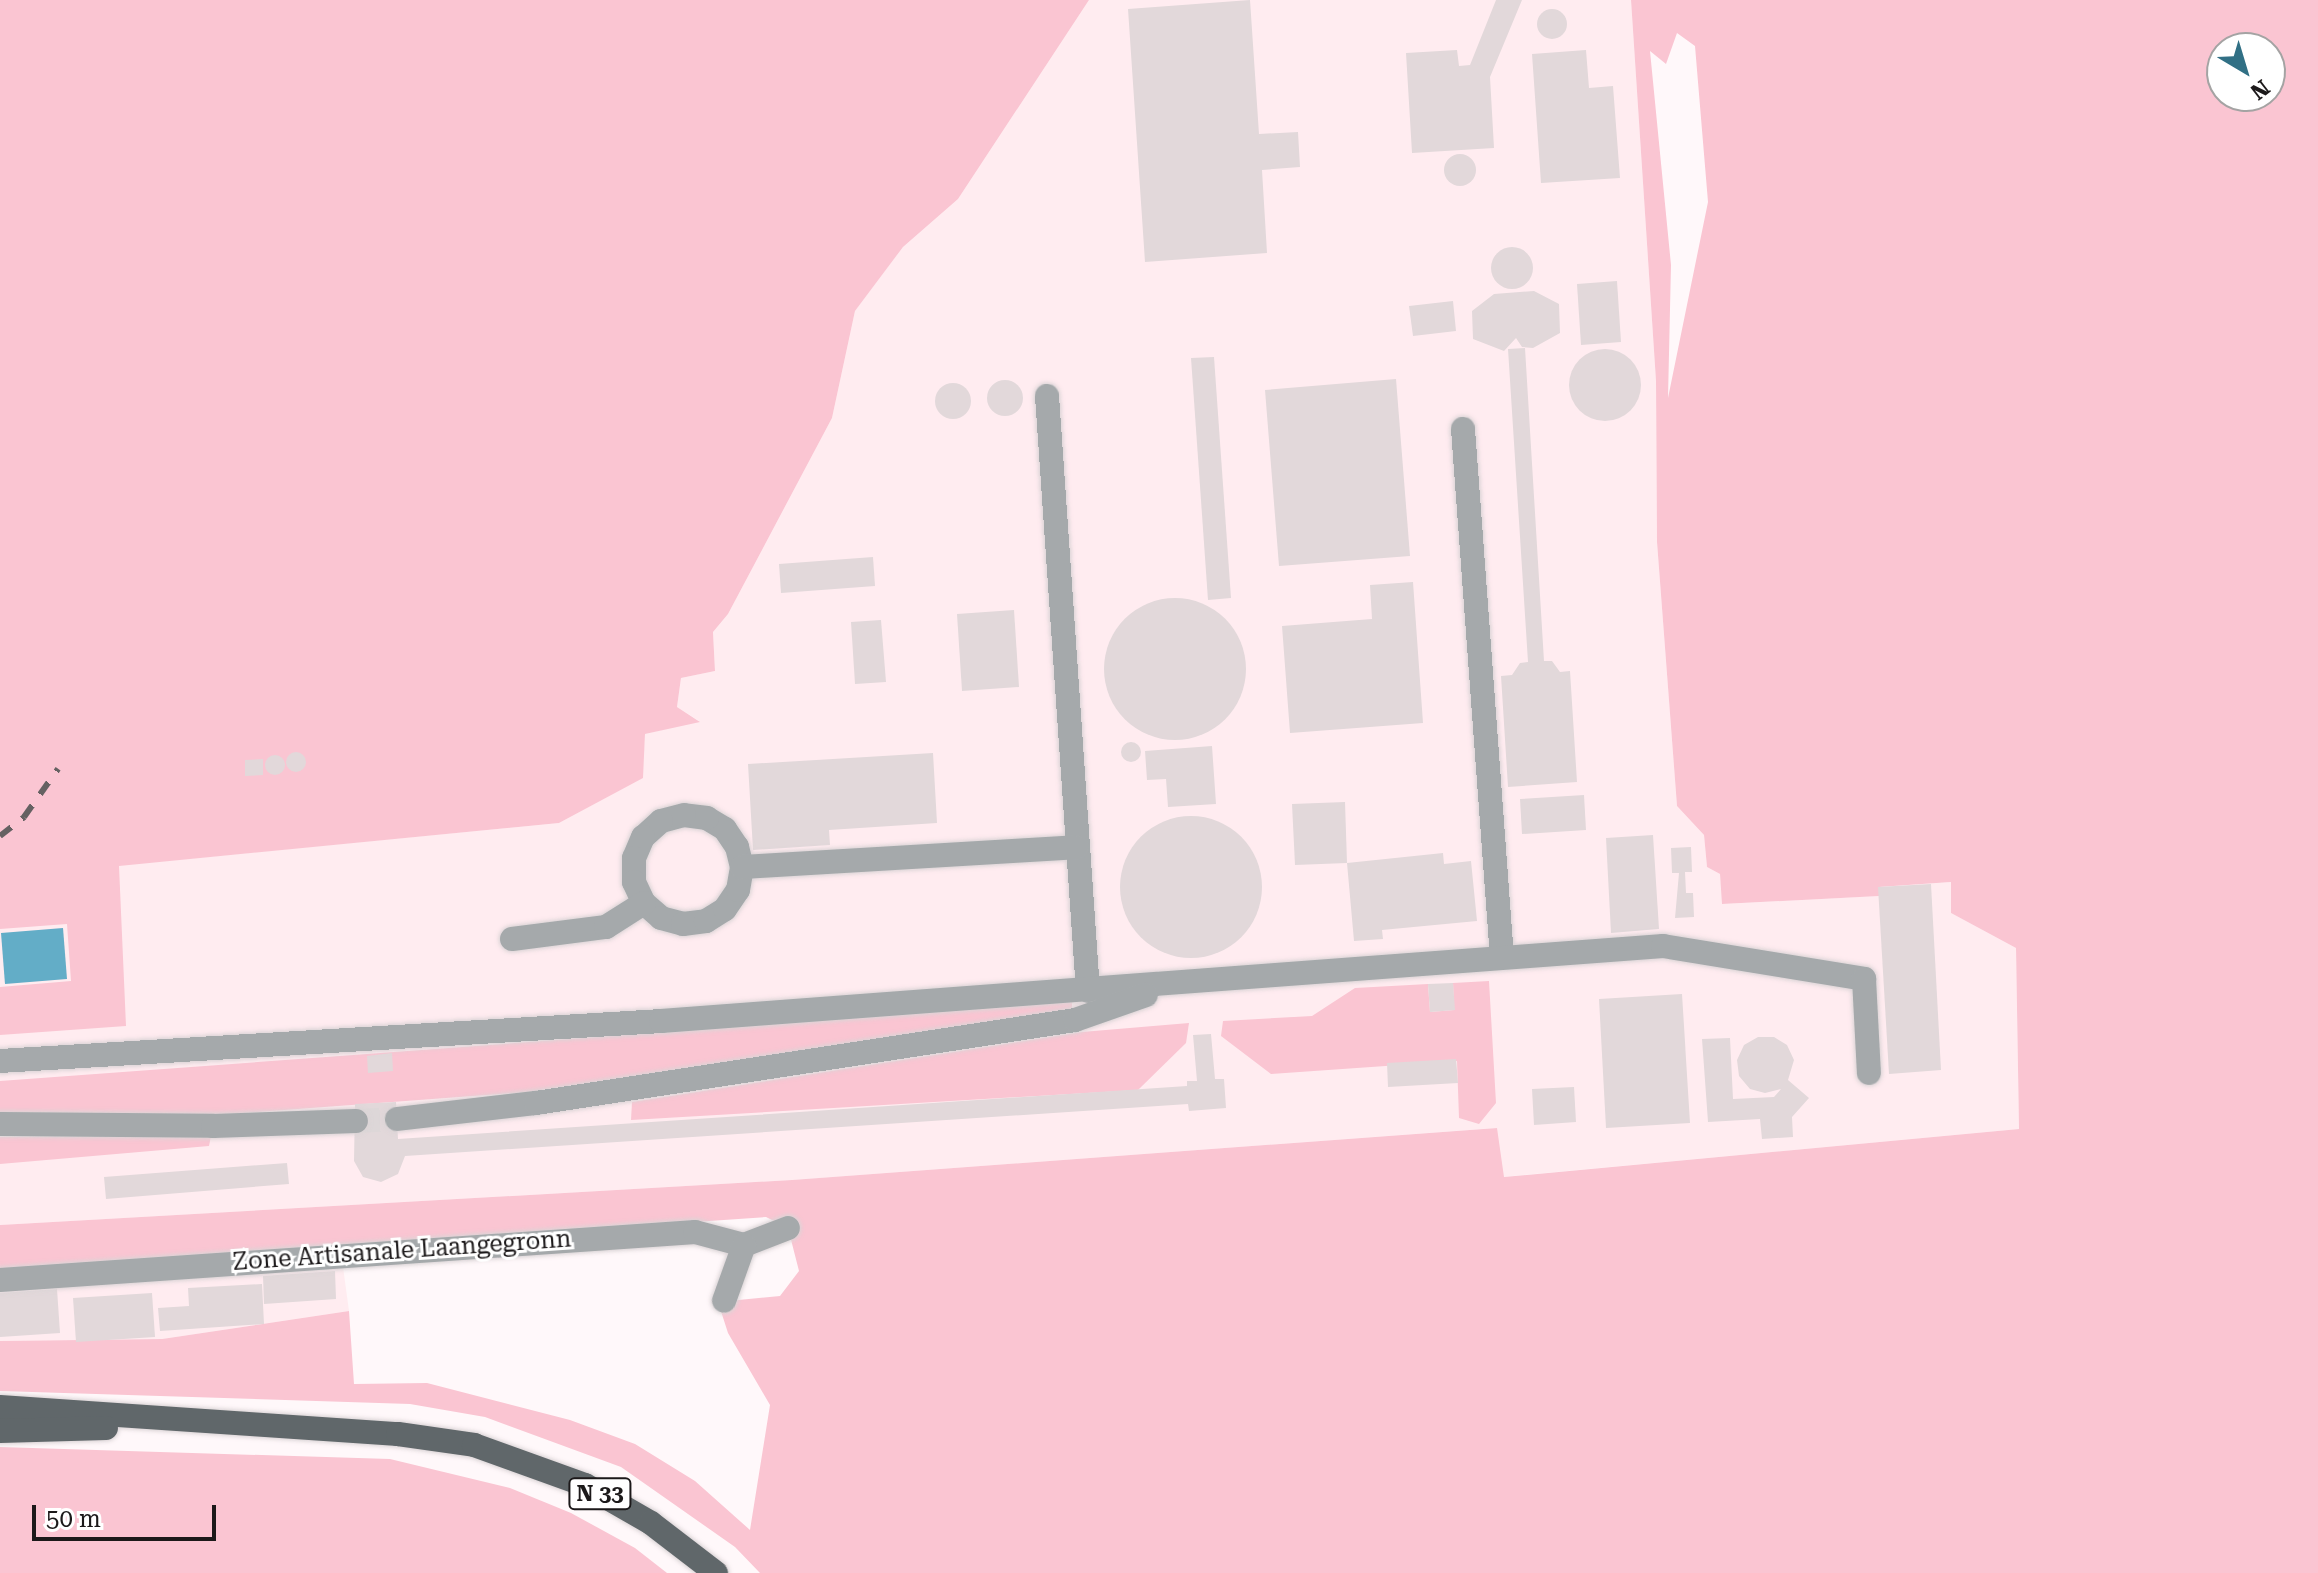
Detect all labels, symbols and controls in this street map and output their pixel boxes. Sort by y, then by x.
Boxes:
north arrow [2206,32,2286,112]
text: N [2245,75,2274,105]
street label: Zone Artisanale Laangegronn [232,1225,572,1277]
road number: N 33 [568,1476,632,1512]
scale bar [36,1489,220,1539]
text: 50 m [46,1505,101,1533]

